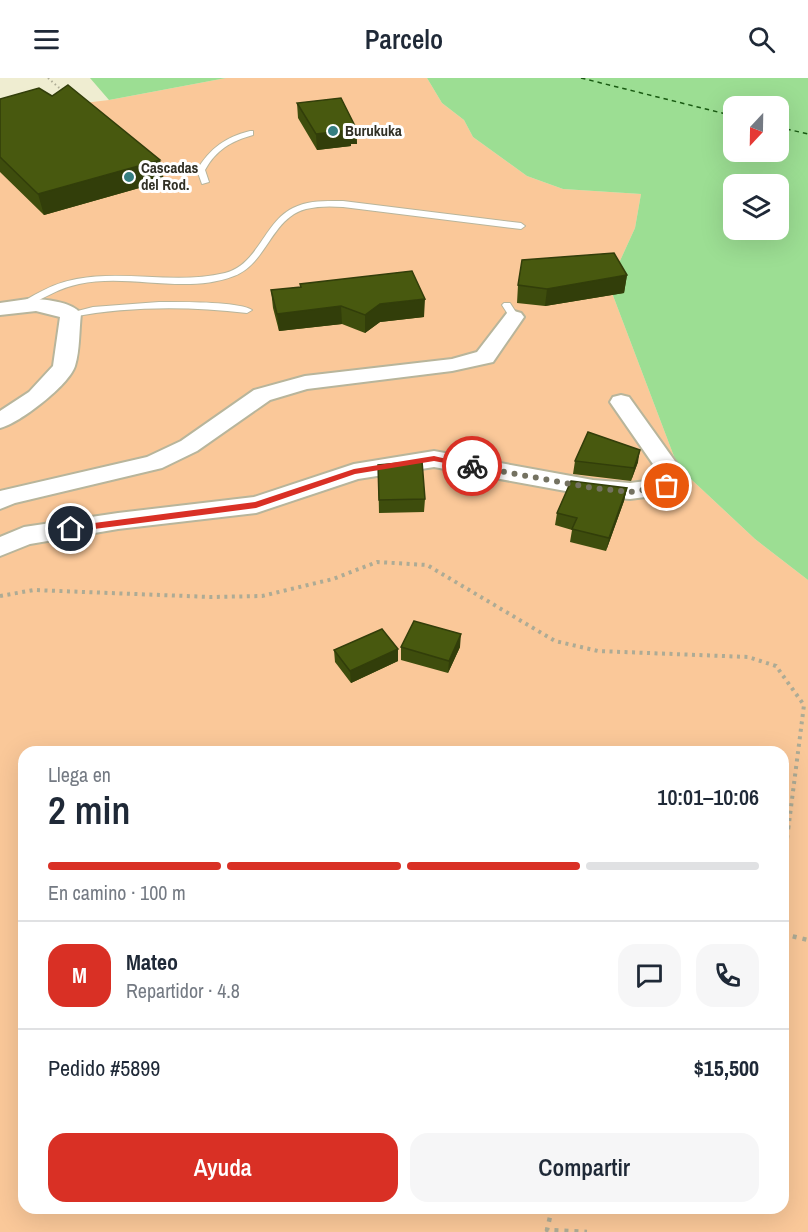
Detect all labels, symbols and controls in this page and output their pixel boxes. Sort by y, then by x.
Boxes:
text: Parcelo [365,21,443,57]
icon: menu [30,23,63,56]
icon: search [745,23,778,56]
north arrow [723,96,789,162]
map controls [723,96,789,240]
place label: Burukuka [345,120,402,141]
marker: Burukuka [326,124,340,138]
place label: Cascadas del Rod. [141,157,199,195]
marker: Cascadas del Rod. [122,170,136,184]
button: layers [723,174,789,240]
courier [442,436,502,496]
icon: bike [456,450,489,483]
pin [641,460,692,511]
icon: bag [650,469,683,502]
pin [45,503,96,554]
icon: home [54,512,87,545]
text: Llega en [48,761,111,788]
text: 10:01–10:06 [657,782,759,812]
text: 2 min [48,784,130,836]
text: En camino · 100 m [48,879,186,906]
button: chat [618,944,681,1007]
button: phone [696,944,759,1007]
text: Mateo [126,947,178,977]
text: M [72,960,87,990]
text: Repartidor · 4.8 [126,977,240,1004]
text: Pedido #5899 [48,1053,160,1083]
text: $15,500 [694,1053,759,1083]
button: Ayuda [48,1133,398,1202]
button: Compartir [410,1133,759,1202]

